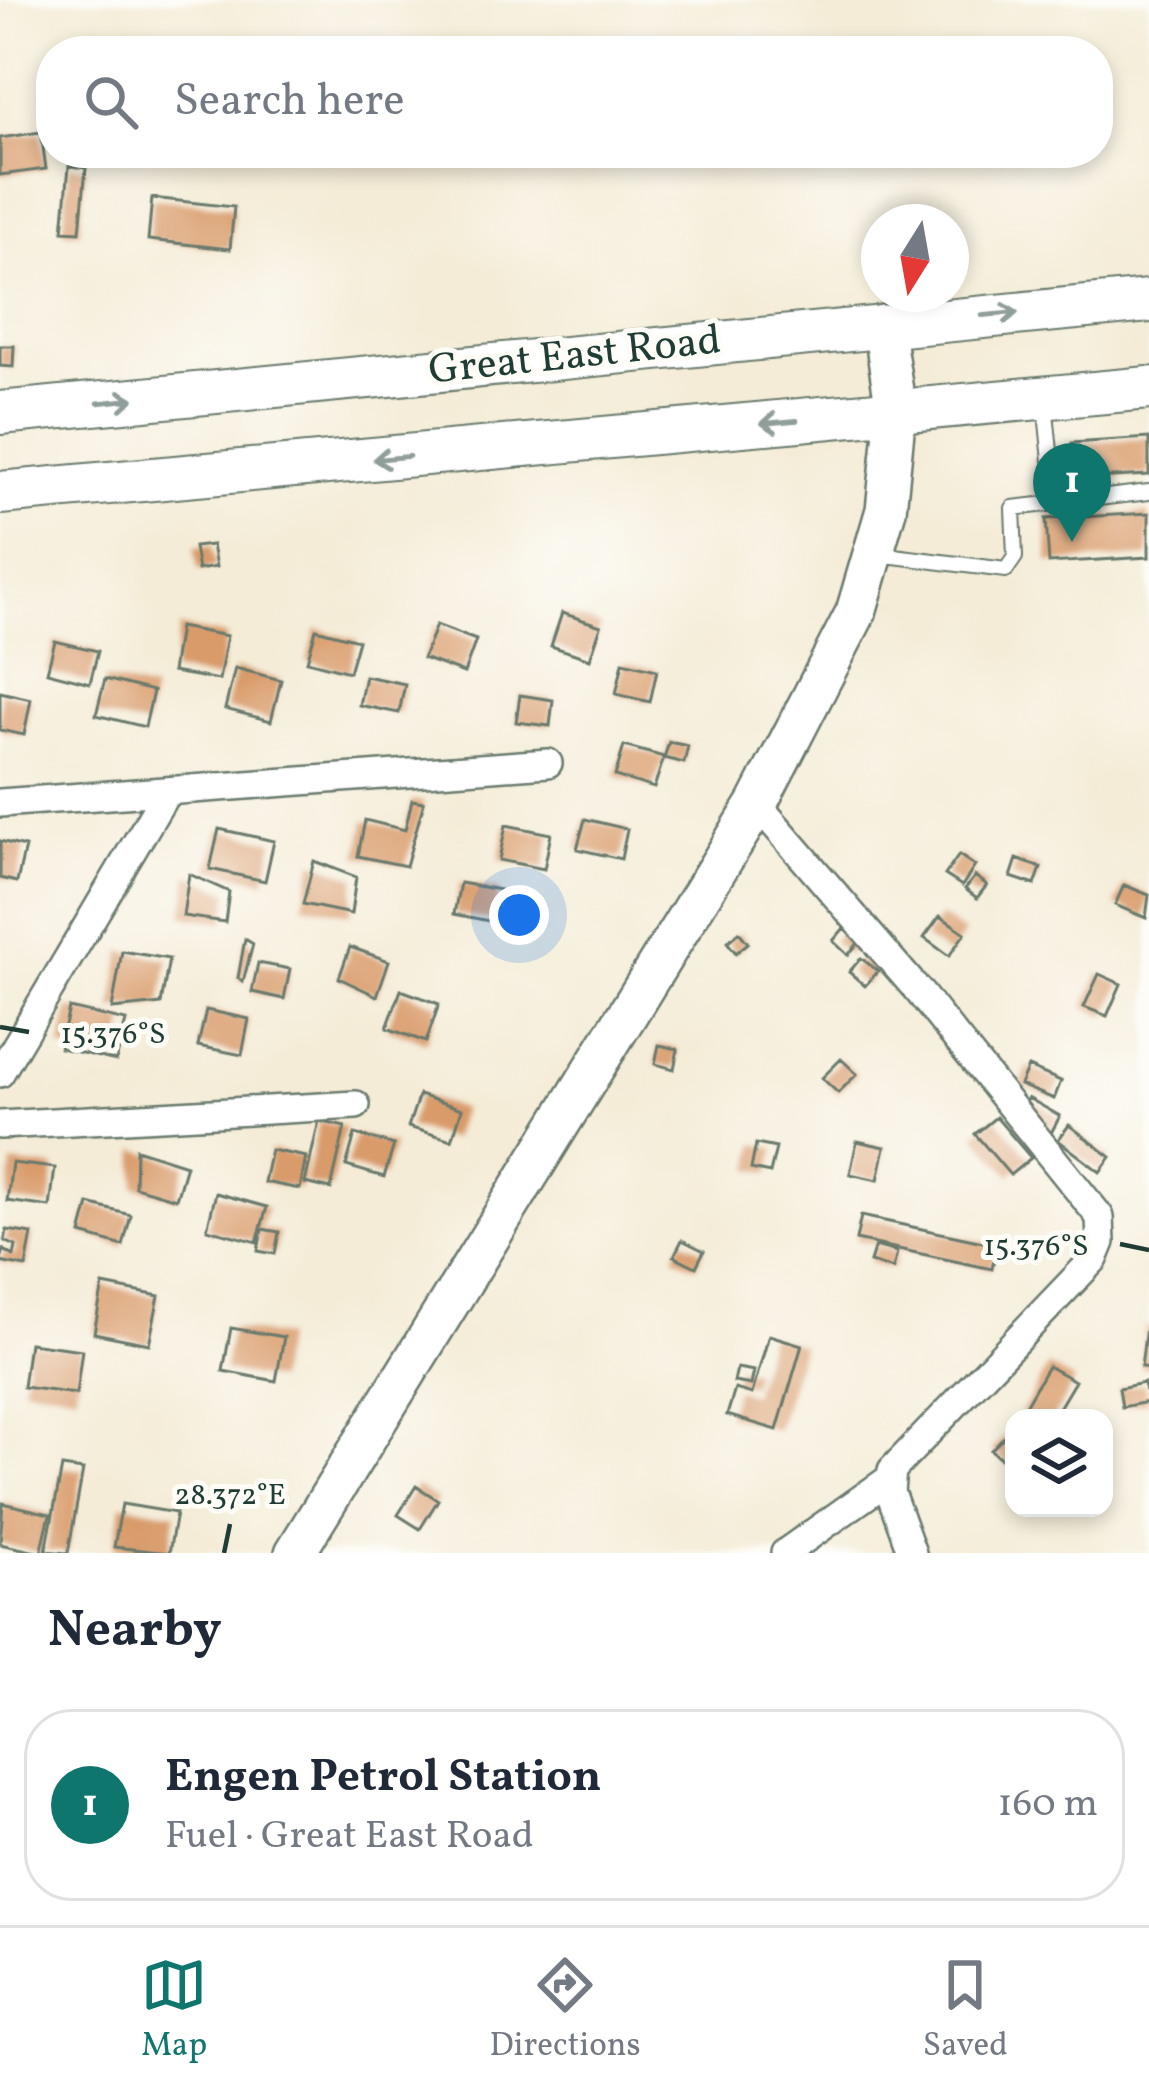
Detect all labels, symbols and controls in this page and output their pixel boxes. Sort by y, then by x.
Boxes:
search box [36,36,1113,168]
icon: search [78,69,144,135]
text: Search here [174,71,405,134]
north arrow [861,204,969,312]
one-way arrow [980,302,1019,325]
street label: Great East Road [426,312,724,402]
one-way arrow [96,389,135,412]
one-way arrow [760,411,799,434]
pin: 1 [1033,443,1111,542]
one-way arrow [372,447,411,470]
your location [489,885,549,945]
text: 15.376°S [60,1014,166,1056]
text: 15.376°S [983,1226,1089,1268]
map controls [1005,1409,1113,1517]
button: layers [1005,1409,1113,1517]
text: 28.372°E [174,1475,286,1517]
text: Nearby [48,1596,222,1667]
text: Engen Petrol Station [165,1747,601,1810]
text: 1 [82,1778,98,1832]
text: 160 m [997,1778,1098,1832]
text: Fuel · Great East Road [165,1810,534,1864]
tab: Map [141,1952,207,2070]
tab: Directions [489,1952,641,2070]
tab: Saved [923,1952,1008,2070]

